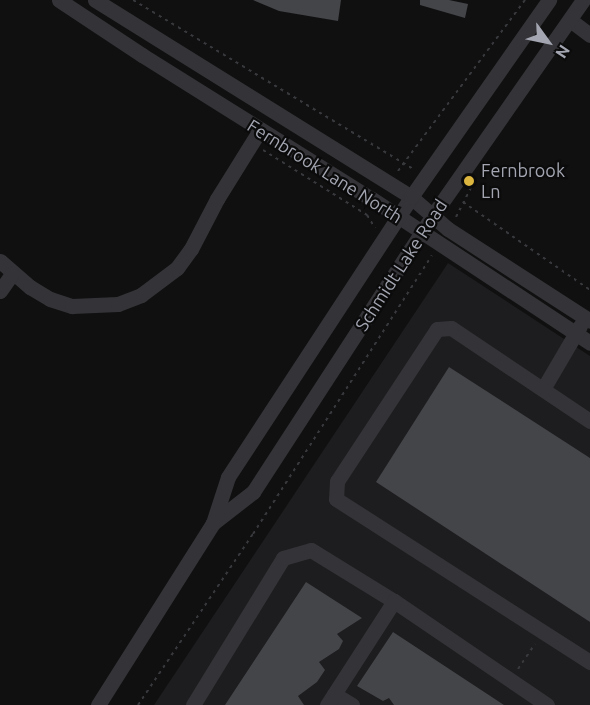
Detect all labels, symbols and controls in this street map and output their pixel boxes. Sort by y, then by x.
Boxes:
north arrow [518,12,578,72]
text: N [552,42,574,62]
street label: Fernbrook Lane North [244,115,406,227]
place label: Fernbrook Ln [481,160,565,202]
marker: Fernbrook Ln [462,174,476,188]
street label: Schmidt Lake Road [350,195,452,335]

